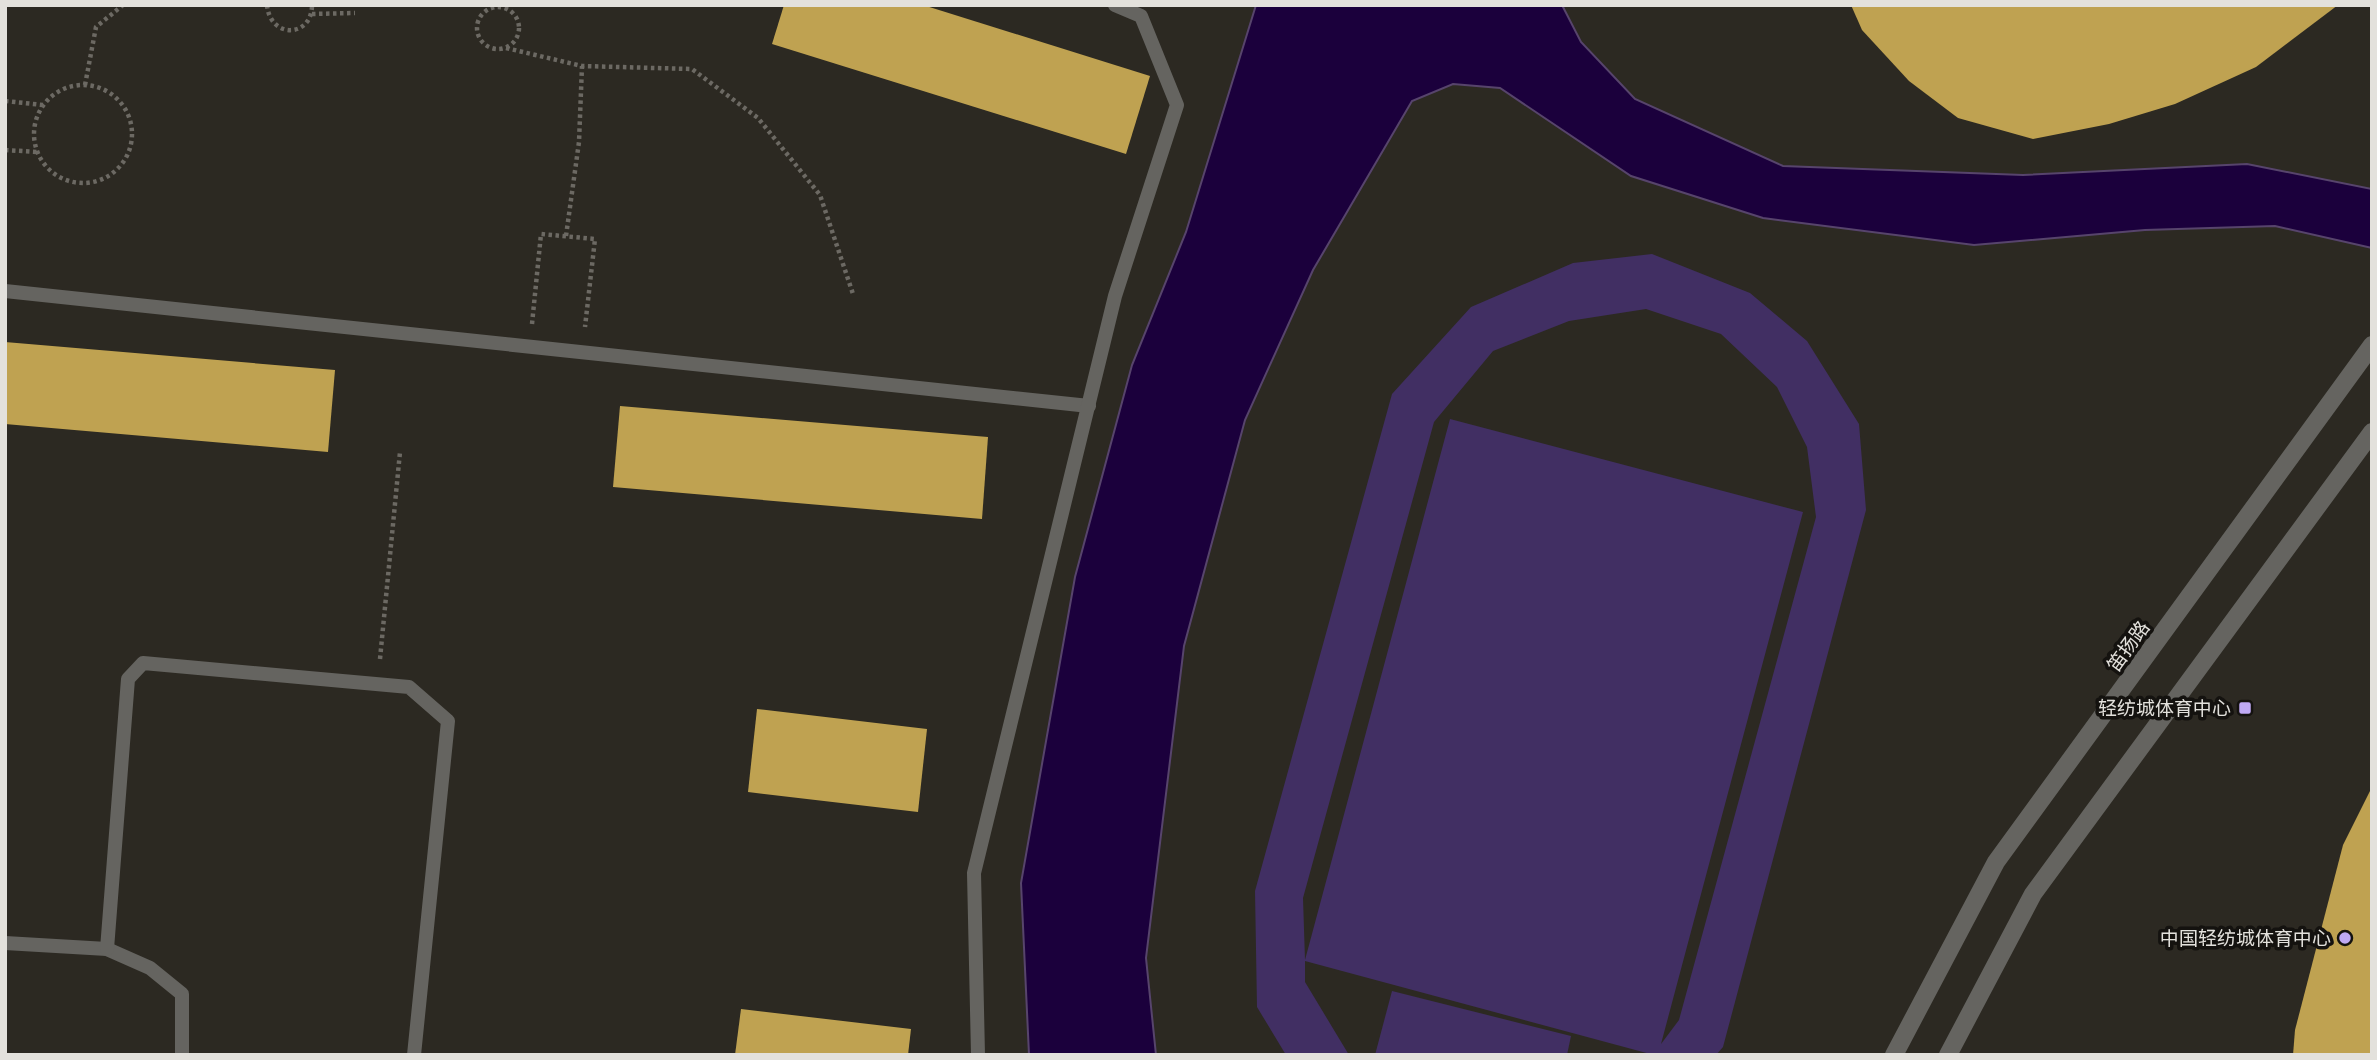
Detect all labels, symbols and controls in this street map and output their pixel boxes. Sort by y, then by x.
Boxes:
street label: 笛扬路 [2102,616,2154,676]
place label: 轻纺城体育中心 [2098,696,2231,720]
marker: 轻纺城体育中心 [2237,700,2253,716]
place label: 中国轻纺城体育中心 [2160,926,2331,950]
marker: 中国轻纺城体育中心 [2337,930,2353,946]

